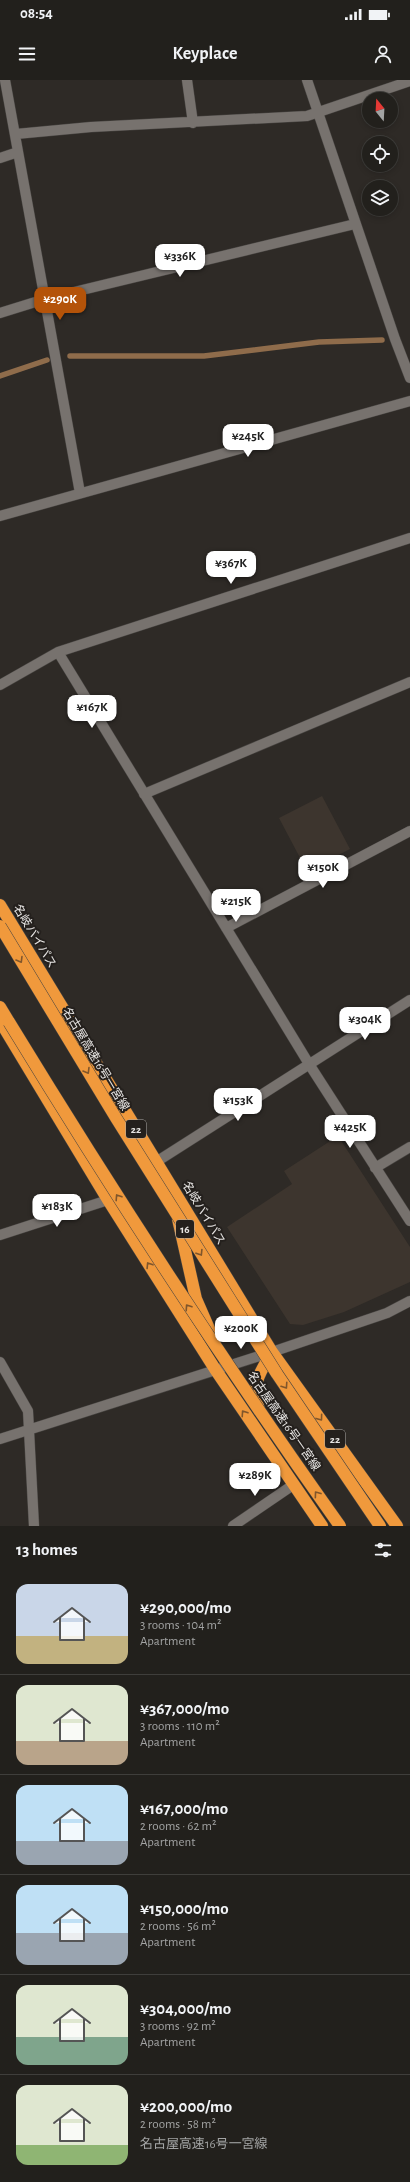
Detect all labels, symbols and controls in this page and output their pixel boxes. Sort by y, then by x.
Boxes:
text: 08:54 [20,6,53,21]
icon: menu [16,43,38,65]
icon: person [372,43,394,65]
text: Keyplace [173,45,237,63]
north arrow [362,92,398,128]
map controls [362,92,398,216]
button: locate [362,136,398,172]
button: layers [362,180,398,216]
pin: ¥336K [152,244,208,278]
text: ¥336K [164,250,196,263]
pin: ¥290K [32,287,88,321]
text: ¥290K [43,293,77,306]
pin: ¥245K [220,424,276,458]
text: ¥245K [232,430,264,443]
pin: ¥367K [203,551,259,585]
text: ¥367K [215,557,247,570]
pin: ¥167K [64,695,120,729]
text: ¥167K [76,701,108,714]
pin: ¥150K [295,855,351,889]
text: ¥150K [307,861,339,874]
pin: ¥215K [208,889,264,923]
text: ¥215K [221,895,251,908]
street label: 名岐バイパス [11,902,59,970]
one-way arrow [16,956,23,963]
street label: 名古屋高速16号一宮線 [61,1005,132,1113]
pin: ¥304K [337,1007,393,1041]
text: ¥304K [348,1013,382,1026]
one-way arrow [83,1067,90,1074]
pin: ¥153K [210,1088,266,1122]
text: ¥153K [223,1094,253,1107]
pin: ¥425K [322,1115,378,1149]
road number: 22 [126,1120,146,1138]
text: ¥425K [334,1121,366,1134]
street label: 名岐バイパス [180,1179,228,1247]
pin: ¥183K [29,1194,85,1228]
one-way arrow [115,1194,122,1201]
text: ¥183K [41,1200,73,1213]
road number: 16 [176,1220,194,1238]
one-way arrow [196,1249,203,1256]
one-way arrow [147,1263,154,1270]
one-way arrow [186,1304,193,1311]
pin: ¥200K [213,1316,269,1350]
text: ¥200K [224,1322,258,1335]
street label: 名古屋高速16号一宮線 [245,1369,324,1473]
one-way arrow [280,1382,288,1389]
one-way arrow [241,1410,249,1417]
one-way arrow [315,1414,323,1421]
road number: 22 [325,1430,345,1448]
pin: ¥289K [227,1463,283,1497]
text: ¥289K [238,1469,272,1482]
one-way arrow [315,1492,322,1499]
icon: filters [372,1539,394,1561]
text: 13 homes [16,1541,78,1558]
text: ¥290,000/mo [140,1599,231,1616]
icon: home [48,1600,96,1648]
text: 3 rooms · 104 m² [140,1619,221,1632]
text: Apartment [140,1635,195,1648]
text: ¥367,000/mo [140,1700,229,1717]
icon: home [48,1701,96,1749]
text: 3 rooms · 110 m² [140,1720,220,1733]
text: Apartment [140,1736,195,1749]
text: ¥167,000/mo [140,1800,228,1817]
icon: home [48,1801,96,1849]
text: 2 rooms · 62 m² [140,1820,216,1833]
text: Apartment [140,1836,195,1849]
text: ¥150,000/mo [140,1900,229,1917]
icon: home [48,1901,96,1949]
text: 2 rooms · 56 m² [140,1920,216,1933]
text: Apartment [140,1936,195,1949]
text: ¥304,000/mo [140,2000,231,2017]
icon: home [48,2001,96,2049]
text: 3 rooms · 92 m² [140,2020,216,2033]
text: Apartment [140,2036,195,2049]
text: ¥200,000/mo [140,2098,232,2115]
icon: home [48,2101,96,2149]
text: 2 rooms · 58 m² [140,2118,216,2131]
text: 名古屋高速16号一宮線 [140,2138,268,2151]

